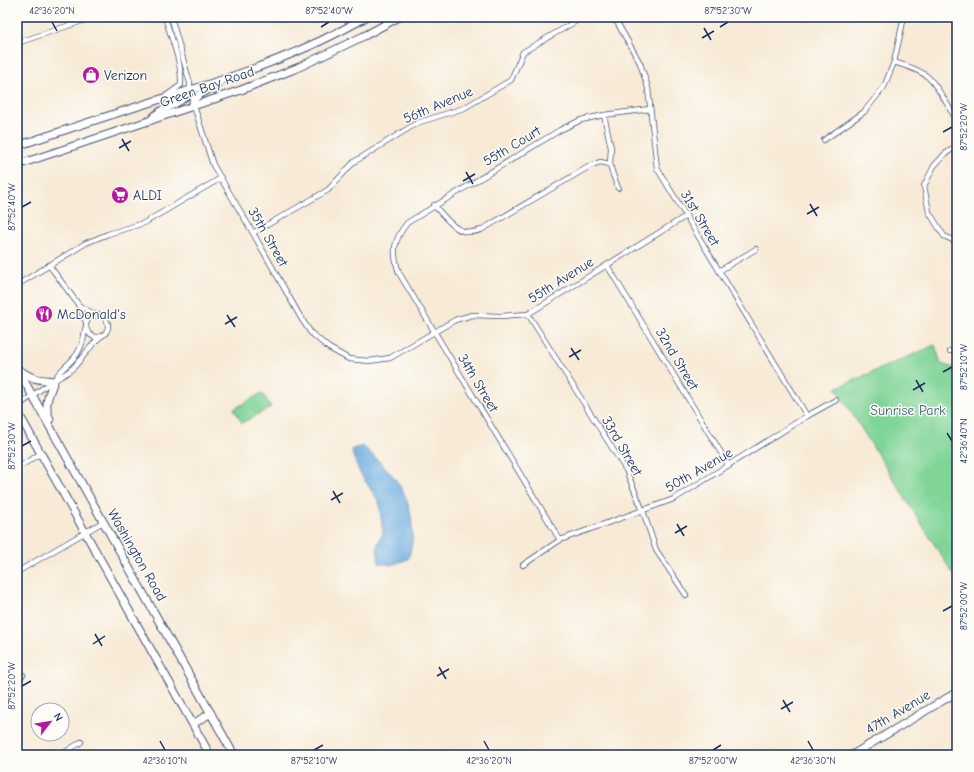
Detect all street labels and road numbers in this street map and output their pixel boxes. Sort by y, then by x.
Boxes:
street label: Green Bay Road [158,63,256,111]
street label: 56th Avenue [401,83,475,127]
street label: 55th Court [480,122,545,170]
street label: 31st Street [677,187,724,250]
street label: 35th Street [244,204,292,271]
street label: 55th Avenue [525,253,597,307]
street label: 32nd Street [652,325,703,394]
street label: 34th Street [454,351,503,416]
street label: 33rd Street [598,413,646,480]
street label: 50th Avenue [662,444,736,496]
street label: Washington Road [104,506,170,604]
street label: 47th Avenue [863,686,933,738]

